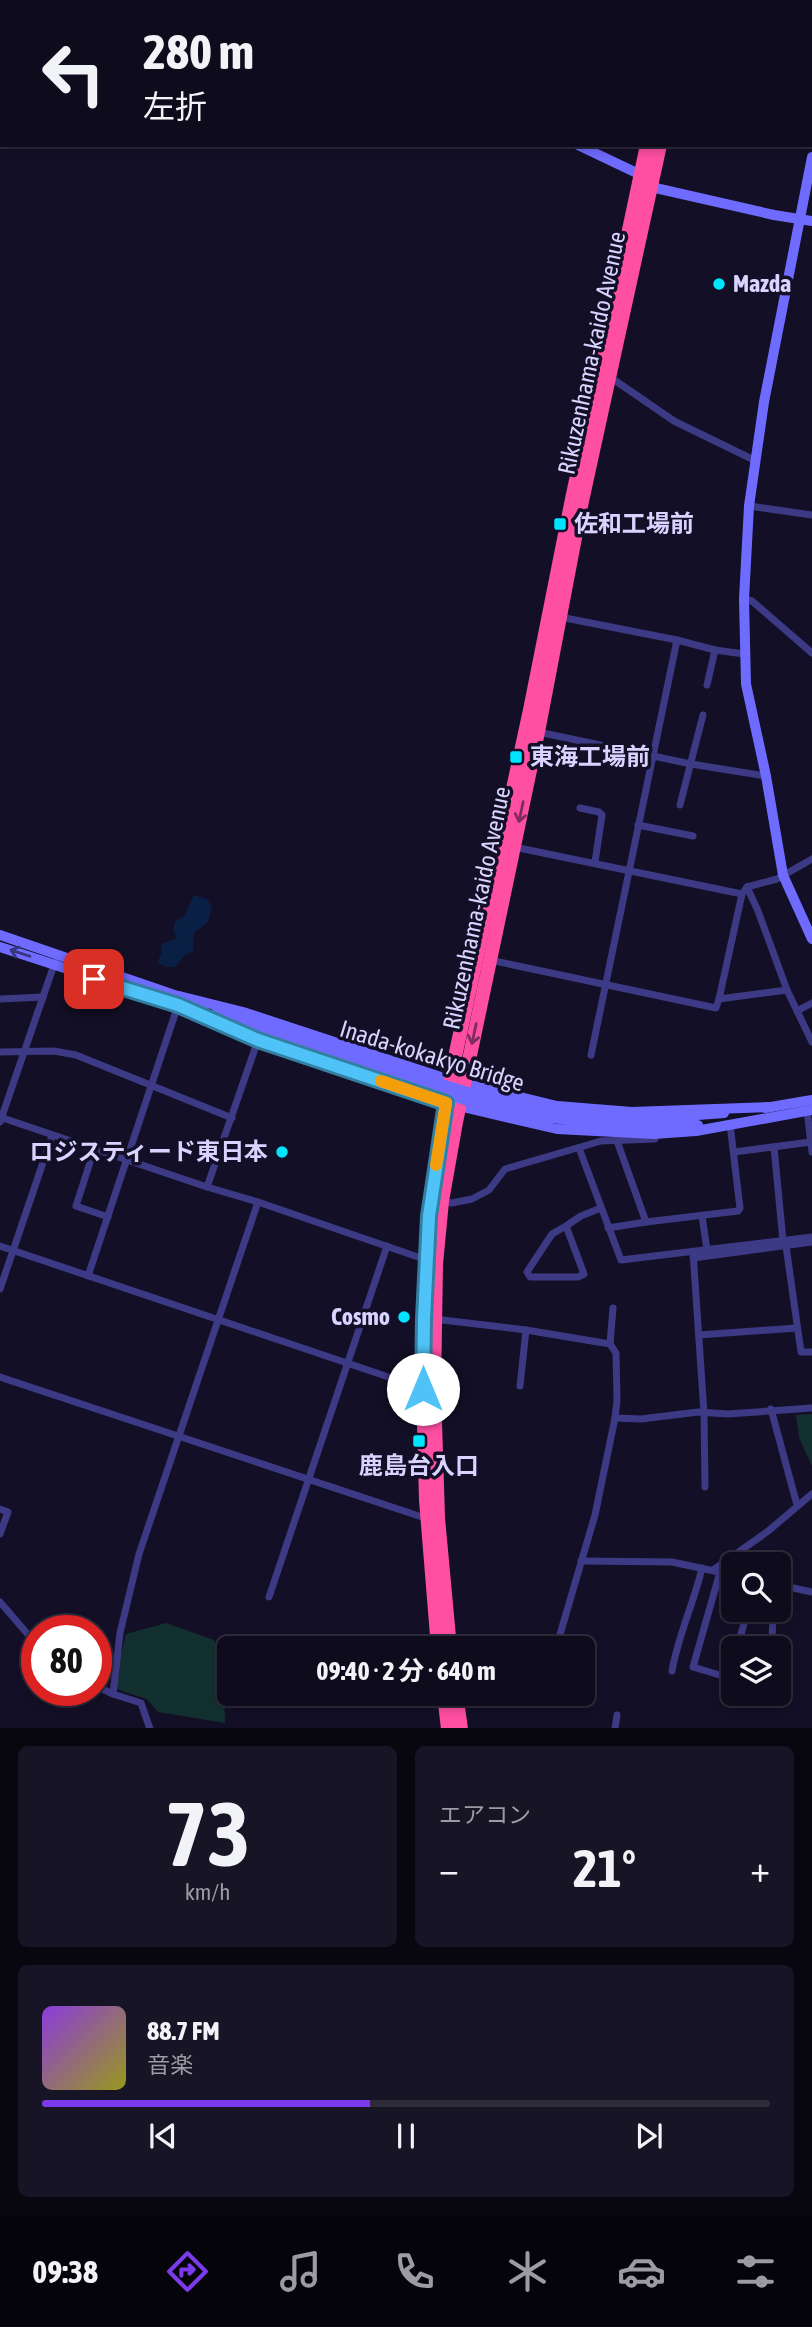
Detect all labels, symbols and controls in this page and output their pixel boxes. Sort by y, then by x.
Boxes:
text: 280 m [143,23,254,79]
icon: left [28,28,119,119]
text: 左折 [143,88,207,125]
street label: Rikuzenhama-kaido Avenue [553,229,630,477]
place label: Mazda [733,270,791,297]
marker: Mazda [711,276,727,292]
place label: 佐和工場前 [574,510,694,537]
marker: 佐和工場前 [552,516,568,532]
place label: 東海工場前 [530,743,650,770]
marker: 東海工場前 [508,749,524,765]
street label: Rikuzenhama-kaido Avenue [438,784,515,1032]
one-way arrow [514,800,528,823]
one-way arrow [9,946,31,958]
pin [64,949,124,1009]
icon: arrive [75,960,113,998]
street label: Inada-kokakyo Bridge [337,1015,528,1096]
one-way arrow [467,1022,480,1045]
place label: ロジスティード東日本 [29,1138,268,1165]
marker: ロジスティード東日本 [274,1144,290,1160]
place label: Cosmo [331,1303,390,1330]
marker: Cosmo [396,1309,412,1325]
position arrow [386,1352,460,1426]
marker: 鹿島台入口 [411,1433,427,1449]
place label: 鹿島台入口 [359,1452,479,1479]
map controls [721,1552,791,1706]
button: search [721,1552,791,1622]
speed limit sign: 80 [21,1615,112,1706]
button: layers [721,1636,791,1706]
text: 09:40 · 2 分 · 640 m [316,1656,496,1686]
text: 73 [165,1781,250,1885]
text: エアコン [439,1802,531,1828]
text: 21° [573,1838,636,1898]
text: − [439,1847,459,1890]
text: + [750,1847,770,1890]
text: km/h [185,1879,230,1905]
text: 88.7 FM [147,2016,220,2046]
text: 音楽 [147,2052,193,2078]
icon: previous [144,2117,182,2155]
icon: pause [387,2117,425,2155]
icon: next [630,2117,668,2155]
icon: directions [163,2247,212,2296]
icon: music [276,2247,325,2296]
icon: phone [390,2247,439,2296]
icon: climate [503,2247,552,2296]
icon: car [617,2247,666,2296]
icon: filters [731,2247,780,2296]
text: 09:38 [32,2253,98,2290]

